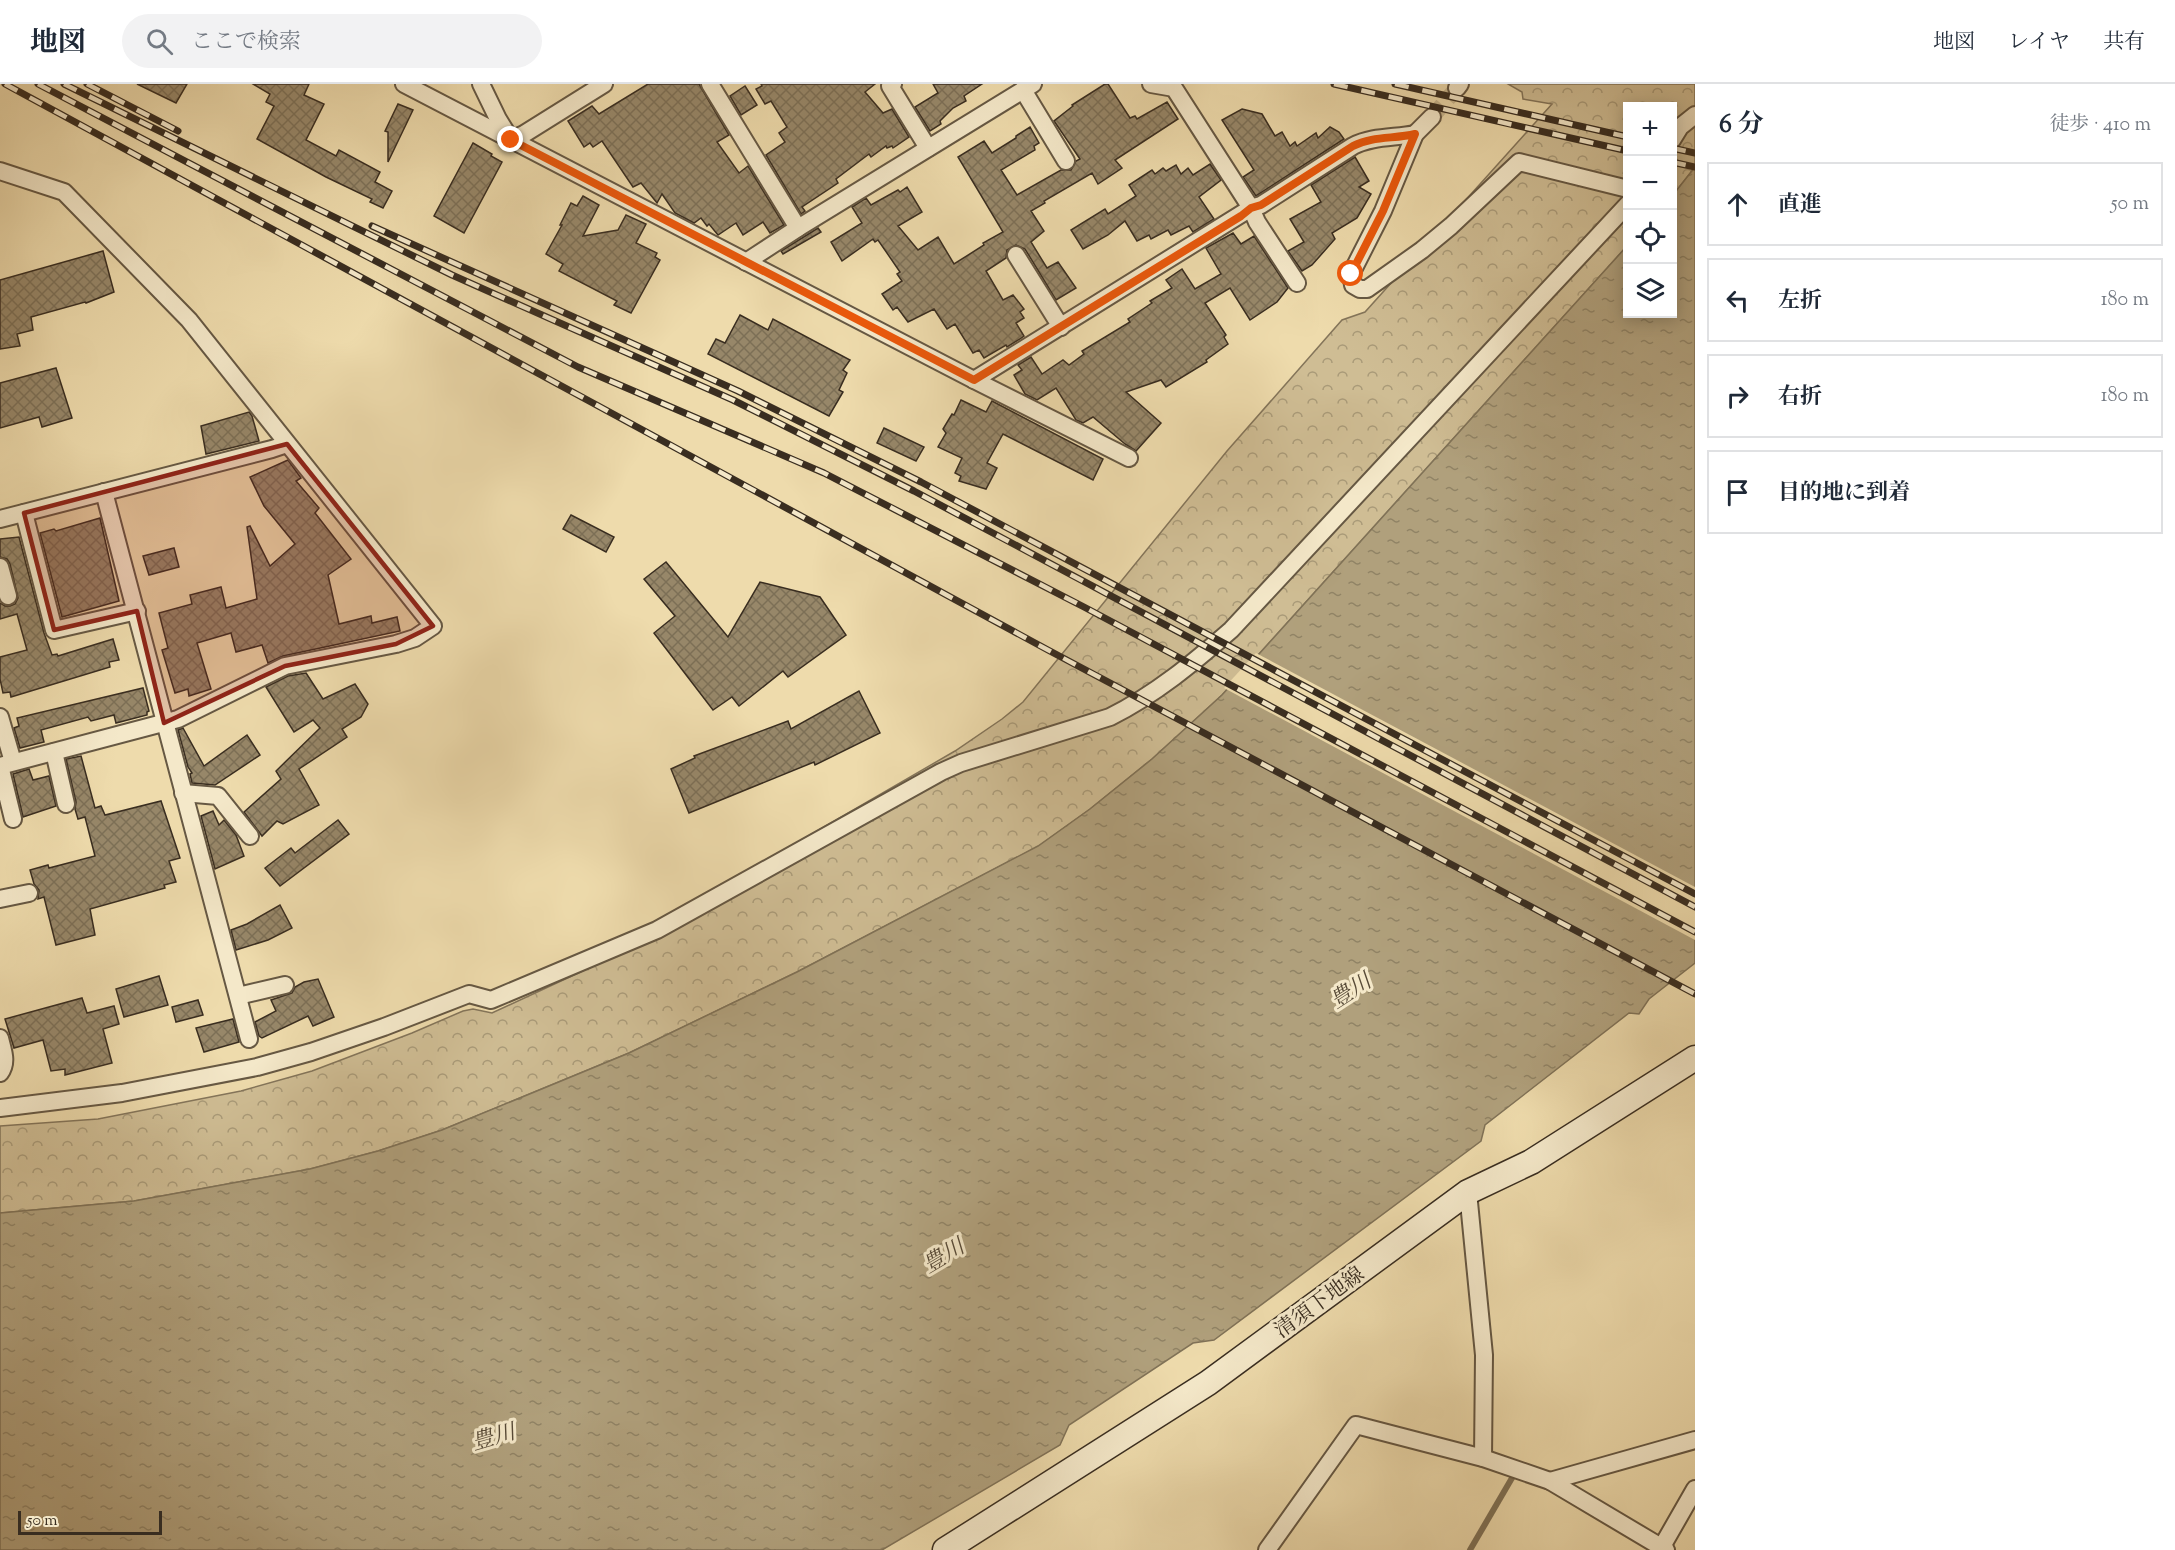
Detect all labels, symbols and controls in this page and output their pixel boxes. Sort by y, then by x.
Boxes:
search box [122,14,542,68]
text: 地図 [30,24,86,64]
icon: search [143,25,176,58]
text: ここで検索 [191,27,301,59]
text: 地図 [1933,28,1975,58]
text: レイヤ [2008,28,2070,58]
text: 共有 [2103,28,2145,58]
map controls [1623,102,1677,318]
button: + [1623,102,1677,156]
text: 6 分 [1719,107,1763,144]
text: 徒歩 · 410 m [2049,111,2151,140]
route end [497,126,523,152]
button: − [1623,156,1677,210]
icon: ahead [1721,188,1754,221]
text: 直進 [1778,190,1822,222]
text: 50 m [2111,190,2149,219]
button: locate [1623,210,1677,264]
route start [1337,260,1363,286]
button: layers [1623,264,1677,318]
icon: left [1721,284,1754,317]
text: 左折 [1778,286,1822,318]
text: 180 m [2101,286,2149,315]
icon: right [1721,380,1754,413]
text: 右折 [1778,382,1822,414]
text: 180 m [2101,382,2149,411]
icon: arrive [1721,476,1754,509]
text: 目的地に到着 [1778,478,1910,510]
water label: 豊川 [1324,966,1380,1018]
water label: 豊川 [917,1231,973,1283]
street label: 清須下地線 [1269,1261,1371,1347]
water label: 豊川 [468,1417,521,1460]
scale bar [18,1508,162,1536]
text: 50 m [27,1510,58,1533]

